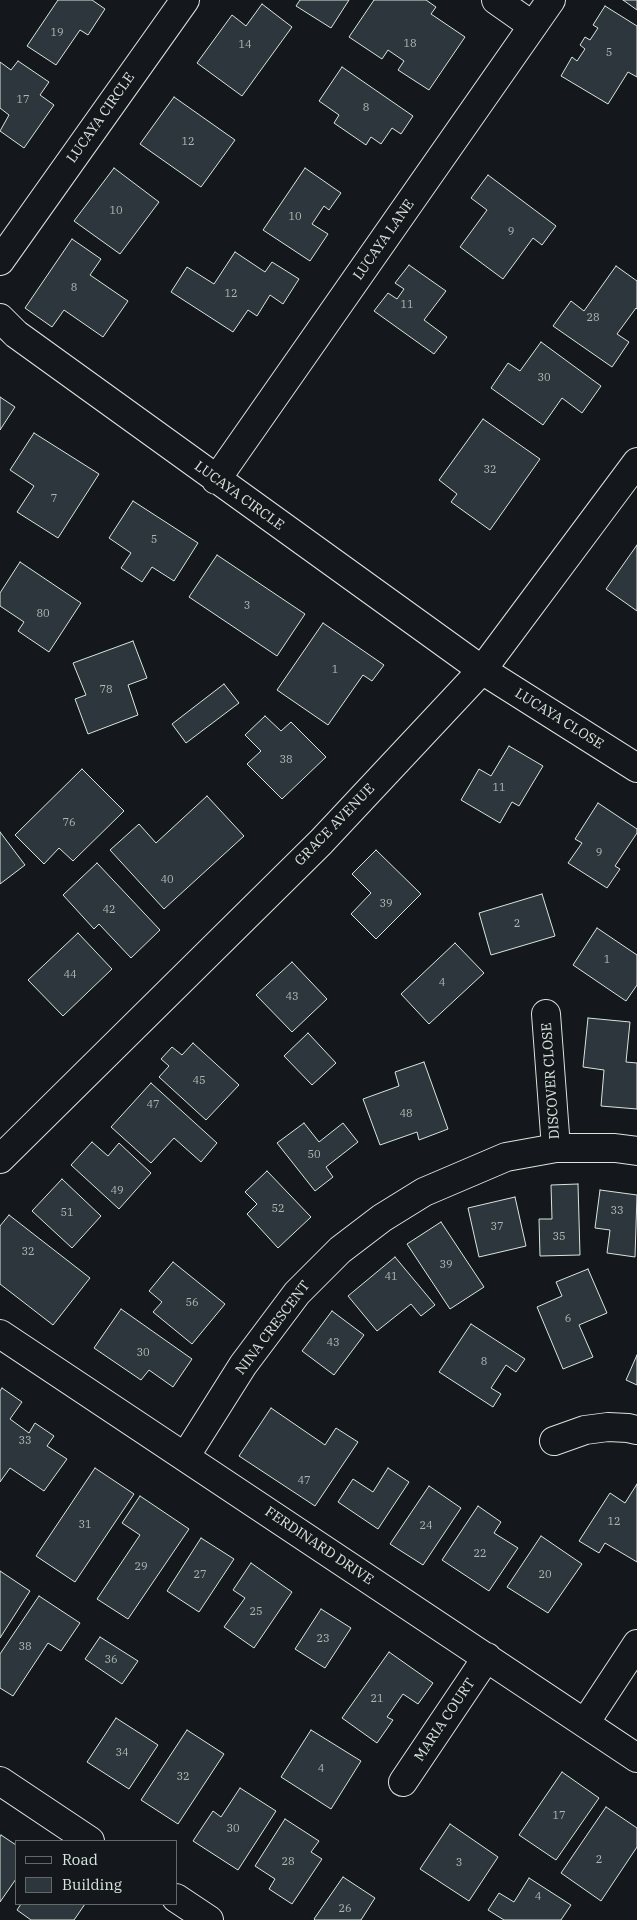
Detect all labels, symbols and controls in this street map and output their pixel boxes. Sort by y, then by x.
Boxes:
house number: 19 [50,26,64,40]
house number: 18 [403,37,417,51]
house number: 14 [238,38,252,52]
house number: 5 [606,46,612,60]
street label: LUCAYA CIRCLE [64,70,138,166]
house number: 17 [16,93,30,107]
house number: 8 [363,101,369,115]
house number: 12 [181,135,195,149]
street label: LUCAYA LANE [350,196,418,284]
house number: 10 [109,204,123,218]
house number: 10 [288,210,302,224]
house number: 9 [508,225,514,239]
house number: 8 [71,281,77,295]
house number: 12 [224,287,238,301]
house number: 11 [400,298,414,312]
house number: 28 [586,311,600,325]
house number: 30 [537,371,551,385]
street label: LUCAYA CIRCLE [191,458,287,534]
house number: 32 [483,463,497,477]
house number: 7 [51,492,57,506]
house number: 5 [151,533,157,547]
house number: 3 [244,599,250,613]
house number: 80 [36,607,50,621]
house number: 1 [332,663,338,677]
house number: 78 [99,683,113,697]
street label: LUCAYA CLOSE [512,685,606,753]
house number: 38 [279,753,293,767]
street label: GRACE AVENUE [292,780,378,870]
house number: 11 [492,781,506,795]
house number: 76 [62,816,76,830]
house number: 9 [596,846,602,860]
house number: 40 [160,873,174,887]
house number: 39 [379,897,393,911]
house number: 42 [102,903,116,917]
house number: 2 [514,917,520,931]
house number: 1 [604,953,610,967]
house number: 44 [63,968,77,982]
house number: 4 [439,976,445,990]
house number: 43 [285,990,299,1004]
street label: DISCOVER CLOSE [539,1022,563,1140]
house number: 45 [192,1074,206,1088]
house number: 47 [146,1098,160,1112]
house number: 48 [399,1107,413,1121]
house number: 50 [307,1148,321,1162]
house number: 49 [110,1184,124,1198]
house number: 52 [271,1202,285,1216]
house number: 33 [610,1204,624,1218]
house number: 51 [60,1206,74,1220]
house number: 37 [490,1220,504,1234]
house number: 35 [552,1230,566,1244]
house number: 32 [21,1245,35,1259]
house number: 39 [439,1258,453,1272]
house number: 41 [384,1270,398,1284]
street label: NINA CRESCENT [232,1278,314,1378]
house number: 56 [185,1296,199,1310]
house number: 6 [565,1312,571,1326]
house number: 43 [326,1336,340,1350]
house number: 30 [136,1346,150,1360]
house number: 8 [481,1355,487,1369]
house number: 33 [18,1434,32,1448]
house number: 47 [297,1474,311,1488]
street label: FERDINARD DRIVE [262,1503,376,1589]
house number: 12 [607,1515,621,1529]
house number: 31 [78,1518,92,1532]
house number: 24 [419,1519,433,1533]
house number: 22 [473,1547,487,1561]
house number: 29 [134,1560,148,1574]
house number: 27 [193,1568,207,1582]
house number: 20 [538,1568,552,1582]
house number: 25 [249,1605,263,1619]
house number: 23 [316,1632,330,1646]
house number: 38 [18,1640,32,1654]
house number: 36 [104,1653,118,1667]
street label: MARIA COURT [411,1675,479,1765]
house number: 21 [370,1692,384,1706]
house number: 34 [115,1746,129,1760]
house number: 4 [318,1762,324,1776]
house number: 32 [176,1770,190,1784]
house number: 17 [552,1809,566,1823]
house number: 30 [226,1822,240,1836]
legend [15,1840,178,1905]
text: Road [62,1850,98,1869]
house number: 2 [596,1853,602,1867]
house number: 28 [281,1855,295,1869]
house number: 3 [456,1856,462,1870]
text: Building [62,1875,122,1894]
house number: 4 [535,1890,541,1904]
house number: 26 [338,1902,352,1916]

